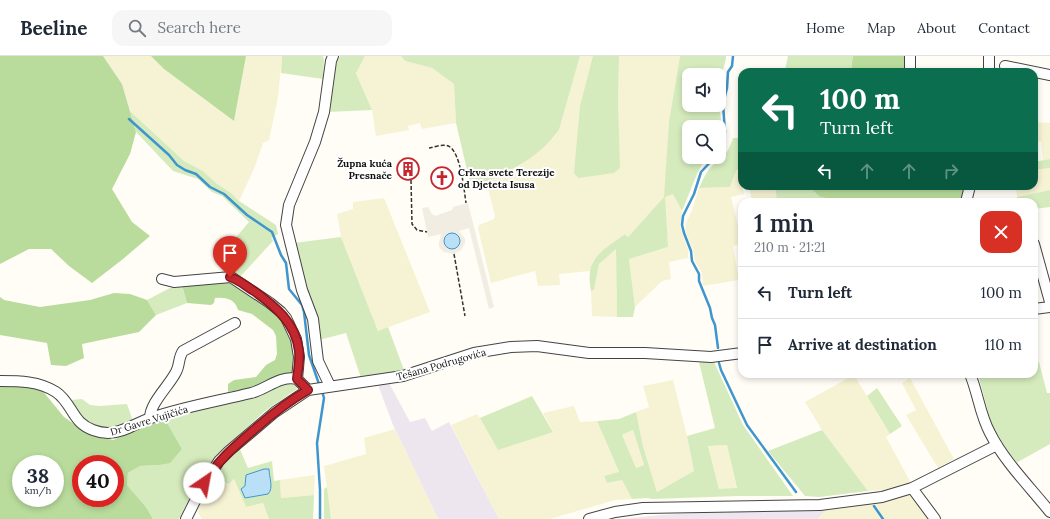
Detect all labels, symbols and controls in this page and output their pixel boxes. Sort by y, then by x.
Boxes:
search box [112,10,392,46]
text: Beeline [20,16,88,40]
icon: search [126,17,148,39]
text: Search here [158,18,241,37]
text: Home [806,19,845,37]
text: Map [867,19,895,37]
text: About [917,19,956,37]
text: Contact [978,19,1030,37]
map controls [682,68,726,164]
button: sound [682,68,726,112]
text: 100 m [820,81,900,117]
icon: left [754,84,806,136]
text: Turn left [820,116,893,139]
button: search [682,120,726,164]
building icon: Župna kuća Presnače [395,156,421,182]
place label: Župna kuća Presnače [337,157,393,182]
icon: left [814,160,836,182]
icon: ahead [856,160,878,182]
icon: ahead [898,160,920,182]
icon: right [940,160,962,182]
church icon: Crkva svete Terezije od Djeteta Isusa [429,165,455,191]
place label: Crkva svete Terezije od Djeteta Isusa [458,166,555,191]
text: 1 min [754,208,814,239]
button: close [980,211,1022,253]
pin [213,236,247,277]
text: 210 m · 21:21 [754,239,826,256]
icon: arrive [219,242,241,264]
icon: left [754,282,776,304]
text: Turn left [788,283,852,302]
text: 100 m [981,283,1022,302]
icon: arrive [754,334,776,356]
text: Arrive at destination [788,335,937,354]
text: 110 m [984,335,1022,354]
street label: Tešana Podrugovića [395,345,487,384]
street label: Dr Gavre Vujičića [109,402,190,439]
speed limit sign: 40 [72,455,124,507]
position arrow [183,462,225,504]
text: 38 [27,463,49,488]
text: km/h [24,484,52,497]

